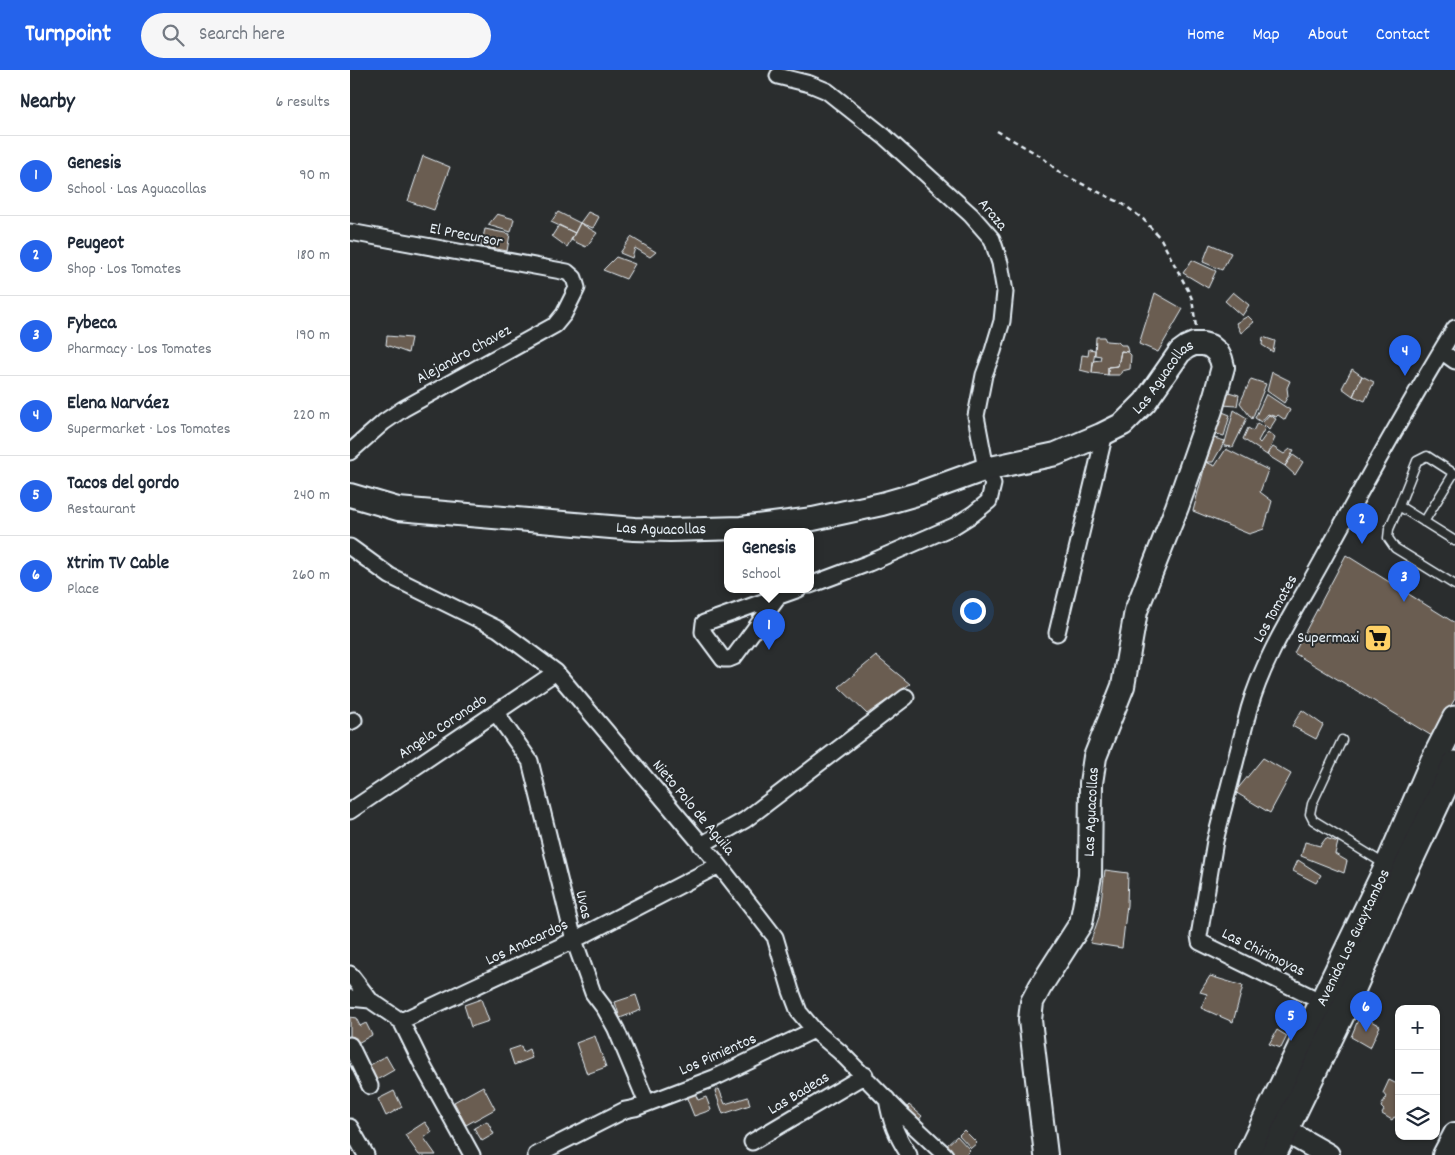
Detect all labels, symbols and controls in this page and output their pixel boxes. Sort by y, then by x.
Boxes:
search box [141,13,491,58]
text: Turnpoint [25,18,111,52]
icon: search [159,21,187,49]
text: Search here [199,22,285,49]
text: Home [1187,23,1224,48]
text: Map [1252,23,1280,48]
text: About [1308,23,1348,48]
text: Contact [1376,23,1430,48]
text: Nearby [20,88,75,118]
text: 6 results [275,91,330,114]
text: Genesis [67,151,122,178]
text: 1 [34,164,38,187]
text: 90 m [299,164,330,187]
text: School · Las Aguacollas [67,178,207,201]
street label: Araza [972,194,1013,236]
street label: El Precursor [427,218,505,254]
text: Peugeot [67,231,124,258]
text: 2 [33,244,40,267]
text: 180 m [297,244,330,267]
text: Shop · Los Tomates [67,258,181,281]
text: Fybeca [67,311,116,338]
street label: Alejandro Chavez [412,319,516,391]
text: 3 [32,324,40,347]
text: 190 m [296,324,330,347]
street label: Las Aguacollas [1127,334,1198,420]
pin: 4 [1389,335,1421,376]
text: Pharmacy · Los Tomates [67,338,212,361]
text: Elena Narváez [67,391,169,418]
text: 4 [33,404,39,427]
text: 220 m [293,404,330,427]
text: Supermarket · Los Tomates [67,418,231,441]
text: Tacos del gordo [67,471,179,498]
text: 5 [32,484,40,507]
text: 240 m [293,484,330,507]
text: Restaurant [67,498,136,521]
pin: 2 [1346,503,1378,544]
street label: Las Aguacollas [615,516,707,542]
popup [724,528,814,593]
text: Genesis [742,536,796,563]
text: Xtrim TV Cable [67,551,169,578]
pin: 3 [1388,561,1420,602]
text: School [742,563,781,586]
text: 6 [32,564,40,587]
text: 260 m [292,564,330,587]
street label: Los Tomates [1248,571,1304,647]
text: Place [67,578,99,601]
your location [960,598,986,624]
pin: 1 [753,609,785,650]
supermarket icon: Supermaxi [1363,623,1393,653]
place label: Supermaxi [1297,627,1359,650]
street label: Angela Coronado [394,689,492,765]
street label: Nieto Polo de Aguila [646,755,740,861]
street label: Las Aguacollas [1078,766,1106,858]
street label: Avenida Los Guaytambos [1311,865,1396,1010]
street label: Uvas [569,888,597,922]
street label: Los Anacardos [482,914,572,972]
street label: Las Chirimoyas [1217,923,1309,983]
pin: 6 [1350,991,1382,1032]
pin: 5 [1275,1000,1307,1041]
map controls [1395,1005,1440,1140]
button: + [1395,1005,1440,1050]
street label: Los Pimientos [676,1028,761,1082]
button: − [1395,1050,1440,1095]
street label: Las Badeas [764,1066,834,1121]
button: layers [1395,1095,1440,1140]

